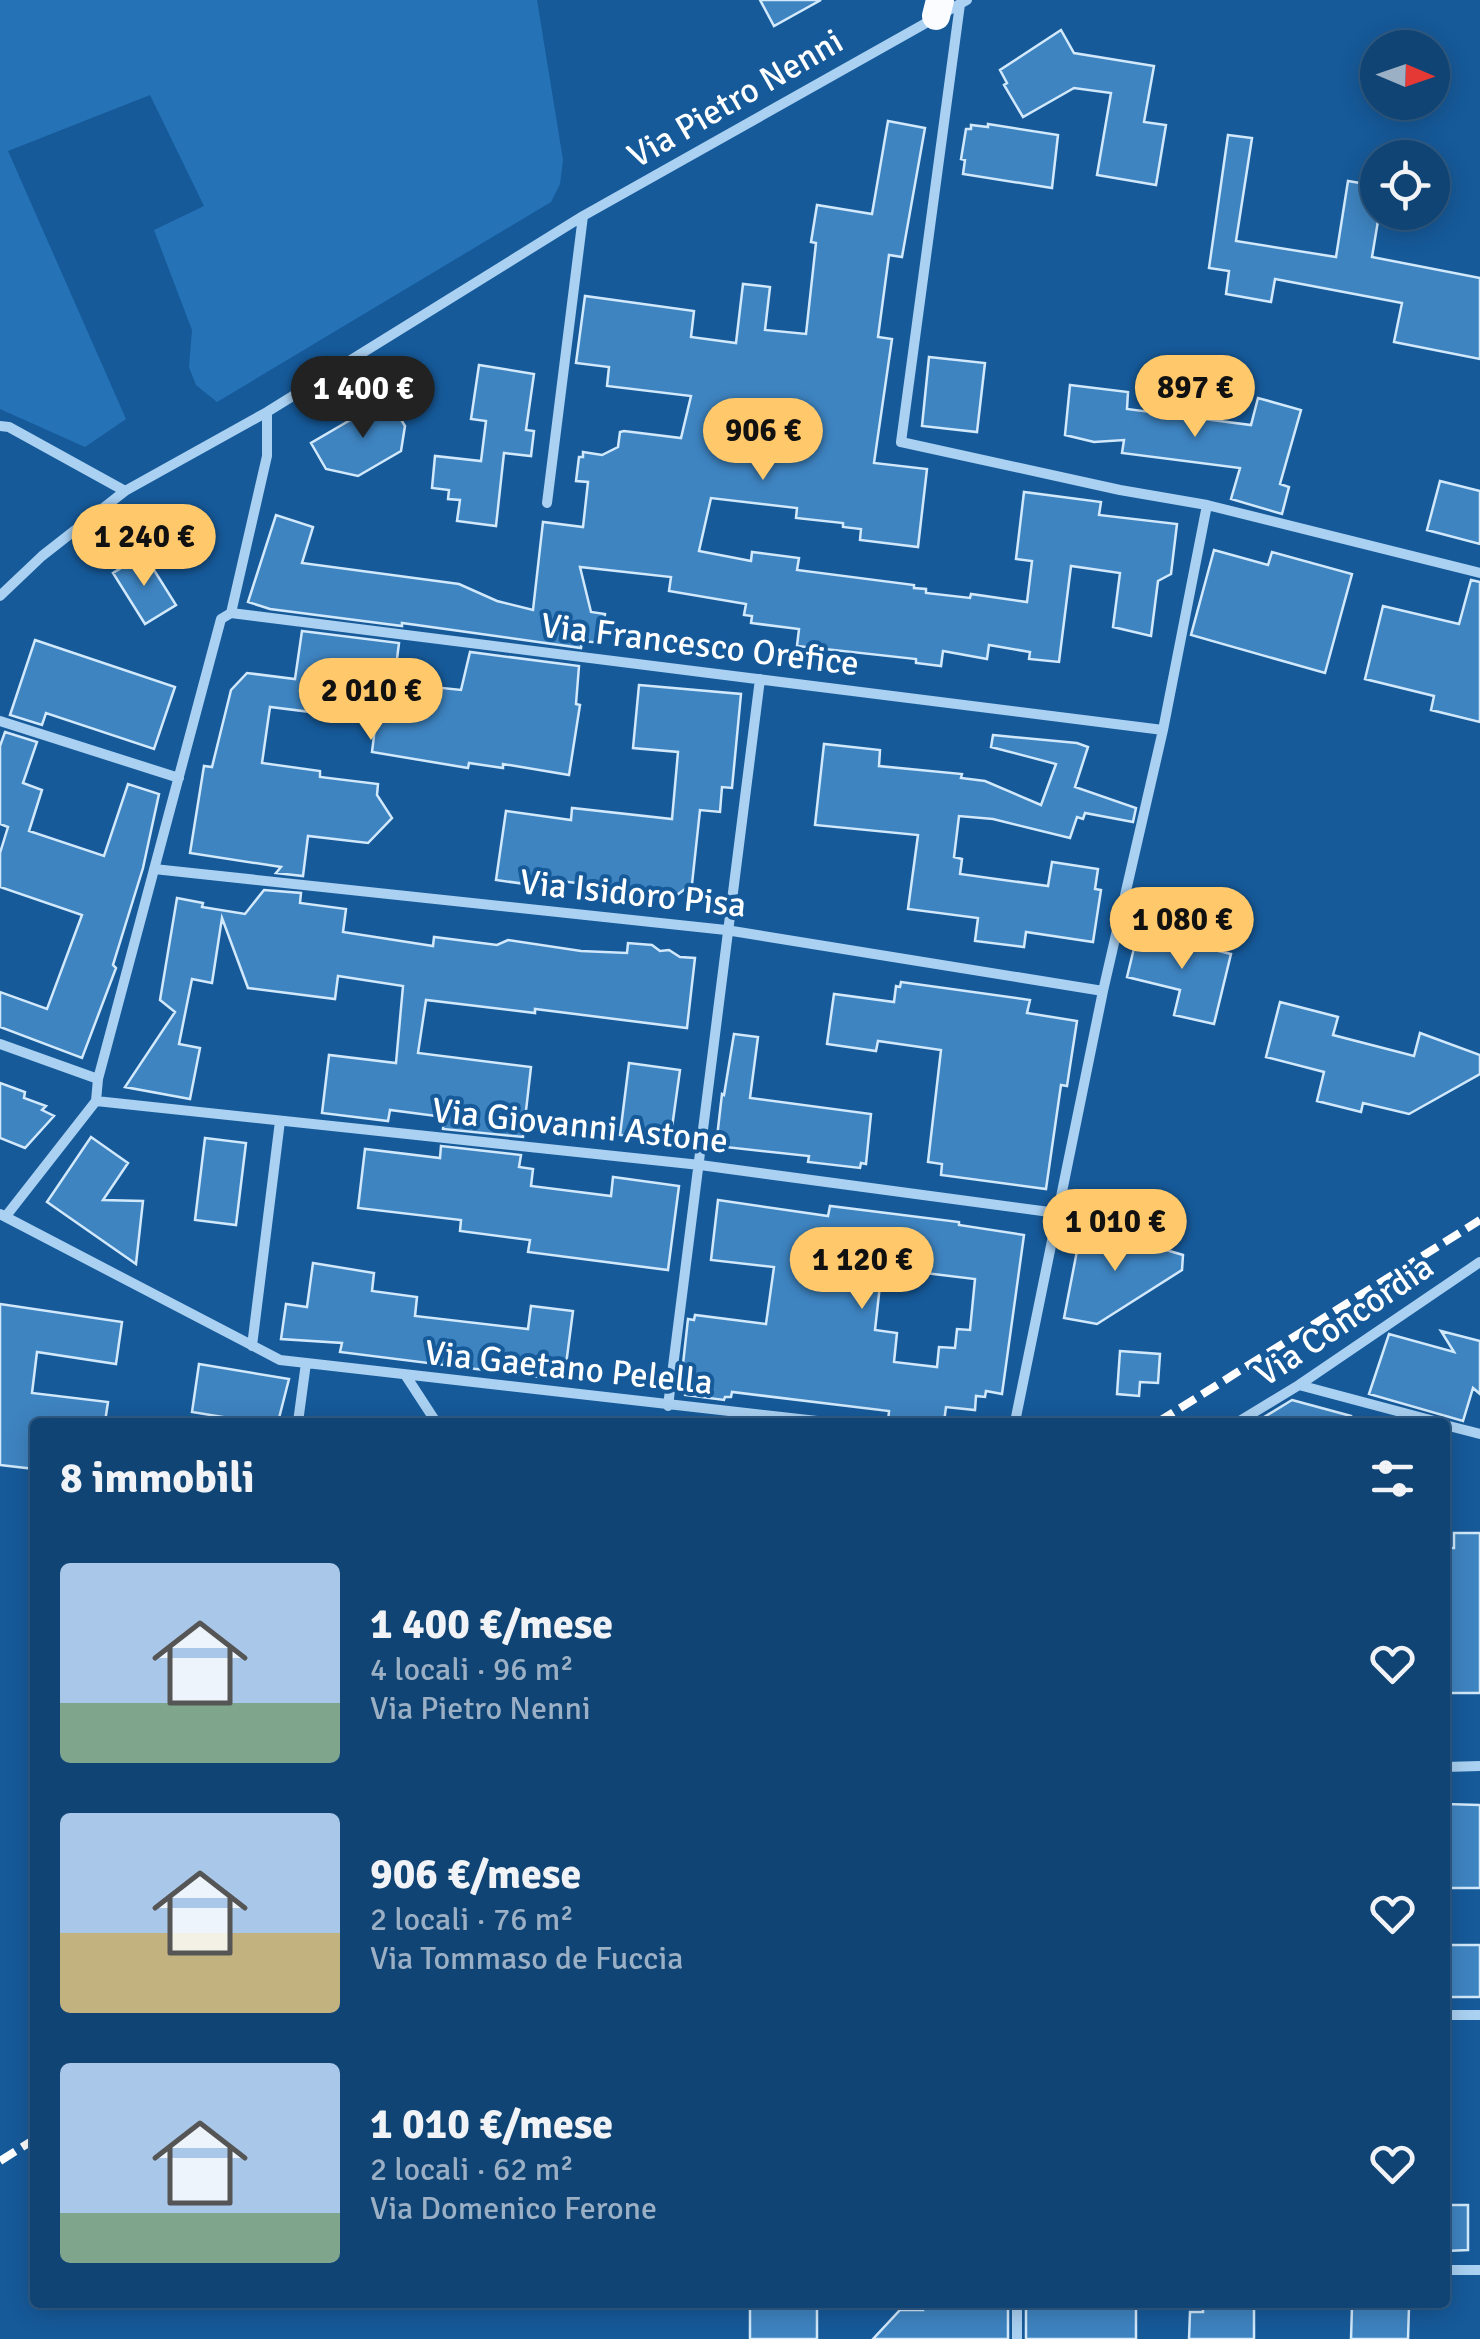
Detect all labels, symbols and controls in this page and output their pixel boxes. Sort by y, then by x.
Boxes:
street label: Via Pietro Nenni [620,20,850,177]
north arrow [1360,30,1450,120]
map controls [1360,30,1450,230]
button: locate [1360,140,1450,230]
pin: 897 € [1125,355,1265,440]
pin: 1 400 € [271,356,455,441]
text: 897 € [1157,368,1233,407]
text: 1 400 € [313,369,413,408]
pin: 906 € [693,398,833,483]
text: 906 € [725,411,801,450]
pin: 1 240 € [52,504,236,589]
text: 1 240 € [94,517,194,556]
street label: Via Francesco Orefice [538,604,861,685]
pin: 2 010 € [279,658,463,743]
text: 2 010 € [321,671,421,710]
street label: Via Isidoro Pisa [518,860,748,927]
pin: 1 080 € [1090,887,1274,972]
text: 1 080 € [1132,900,1232,939]
street label: Via Giovanni Astone [430,1089,730,1162]
pin: 1 010 € [1023,1189,1207,1274]
text: 1 010 € [1065,1202,1165,1241]
pin: 1 120 € [770,1227,954,1312]
text: 1 120 € [812,1240,912,1279]
street label: Via Concordia [1247,1245,1442,1396]
street label: Via Gaetano Pelella [423,1331,715,1404]
icon: filters [1365,1451,1420,1506]
text: 8 immobili [60,1453,254,1504]
text: 1 400 €/mese [370,1599,613,1650]
icon: home [140,1603,260,1723]
icon: heart [1365,1636,1420,1691]
text: 4 locali · 96 m² [370,1650,574,1689]
text: Via Pietro Nenni [370,1689,591,1728]
text: 906 €/mese [370,1849,581,1900]
icon: home [140,1853,260,1973]
icon: heart [1365,1886,1420,1941]
text: 2 locali · 76 m² [370,1900,574,1939]
text: Via Tommaso de Fuccia [370,1939,683,1978]
text: 1 010 €/mese [370,2099,613,2150]
icon: home [140,2103,260,2223]
icon: heart [1365,2136,1420,2191]
text: 2 locali · 62 m² [370,2150,574,2189]
text: Via Domenico Ferone [370,2189,657,2228]

